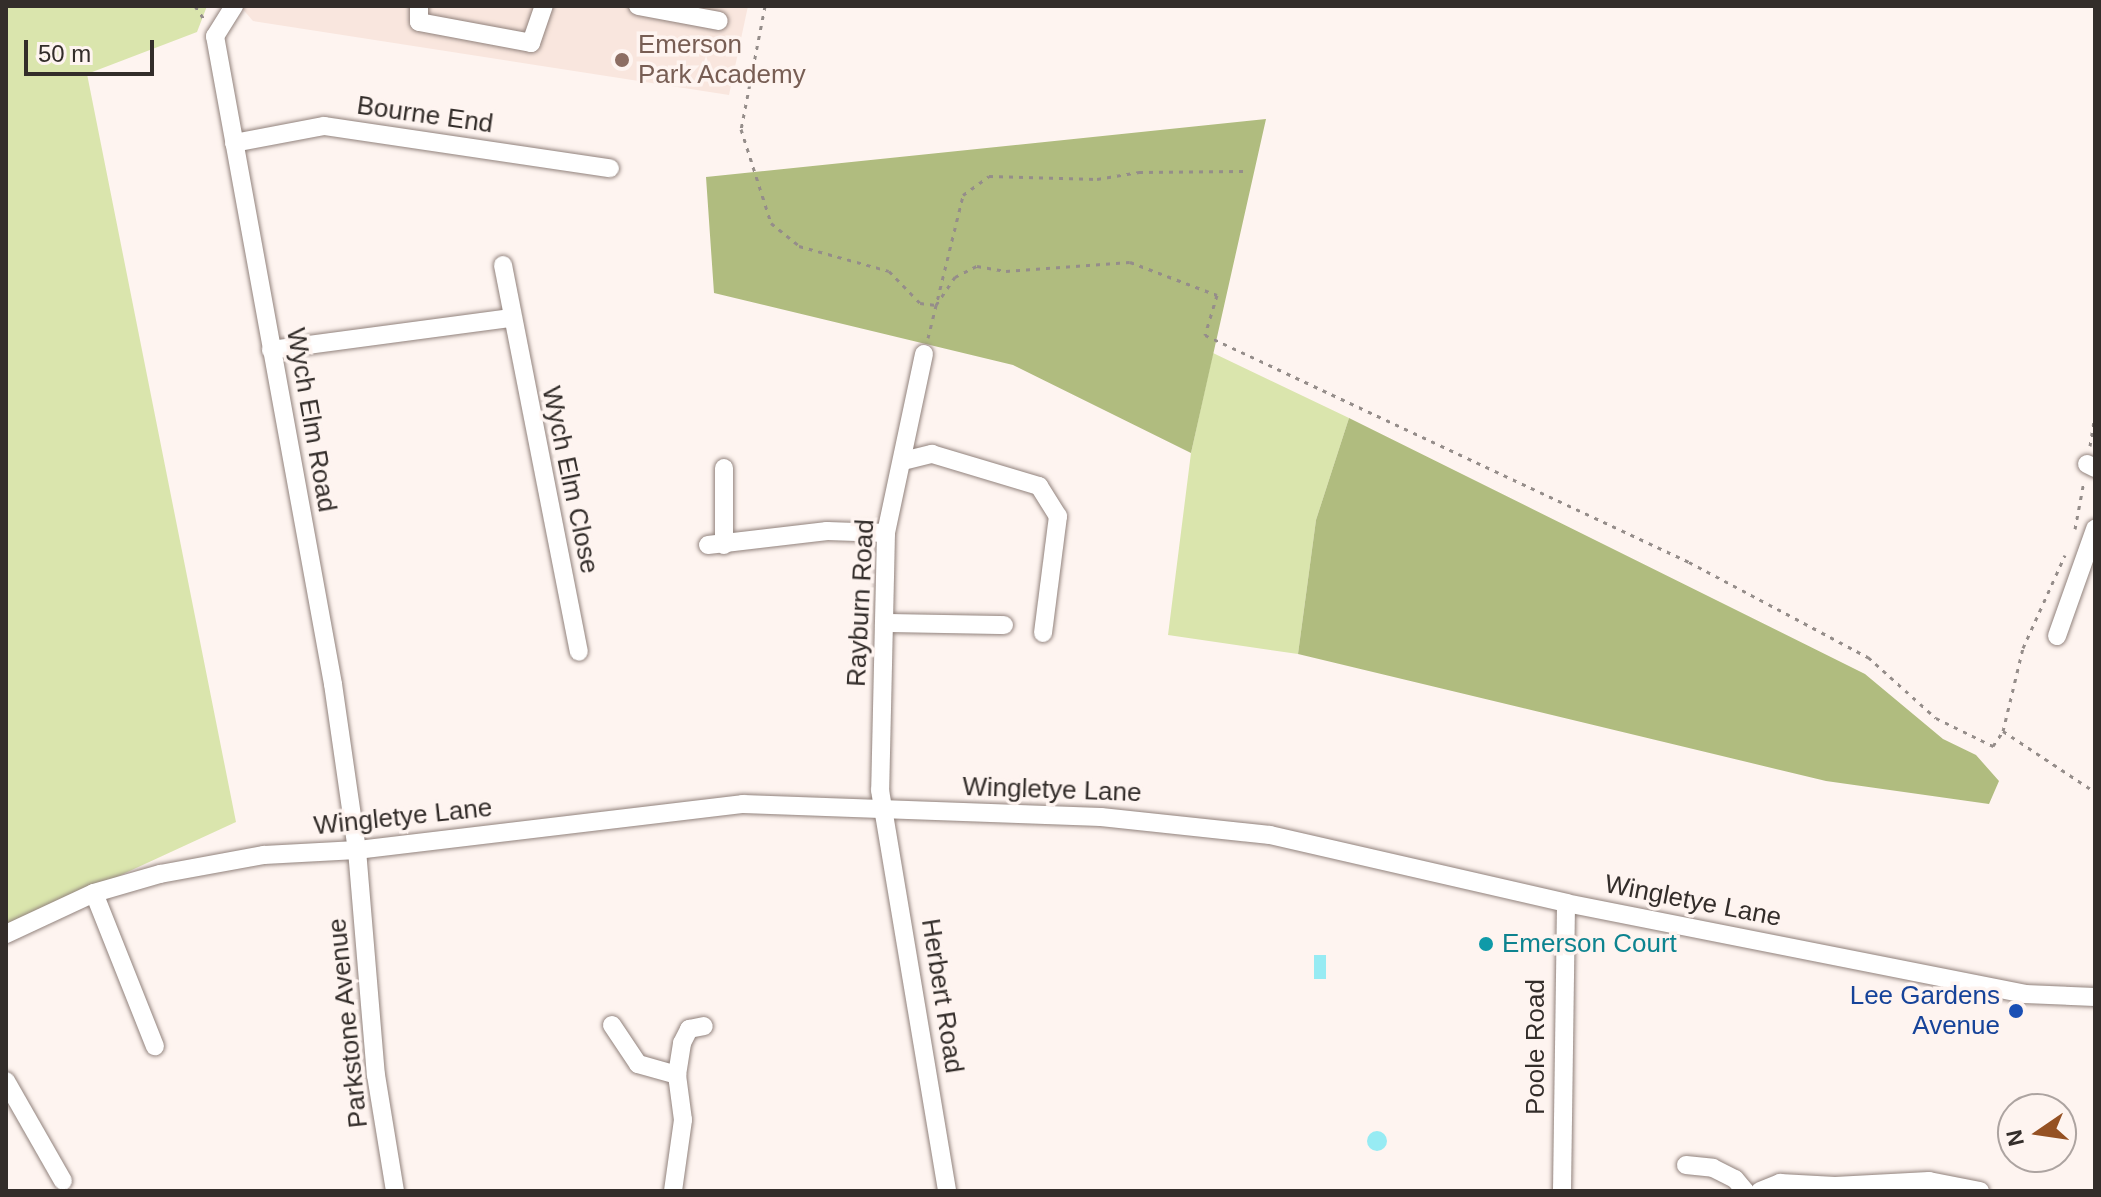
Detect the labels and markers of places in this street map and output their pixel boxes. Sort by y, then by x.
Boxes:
place label: Emerson Park Academy [638,29,807,90]
marker: Emerson Park Academy [613,51,631,69]
place label: Emerson Court [1502,928,1677,960]
marker: Emerson Court [1477,935,1495,953]
place label: Lee Gardens Avenue [1850,980,2000,1042]
marker: Lee Gardens Avenue [2007,1002,2025,1020]

